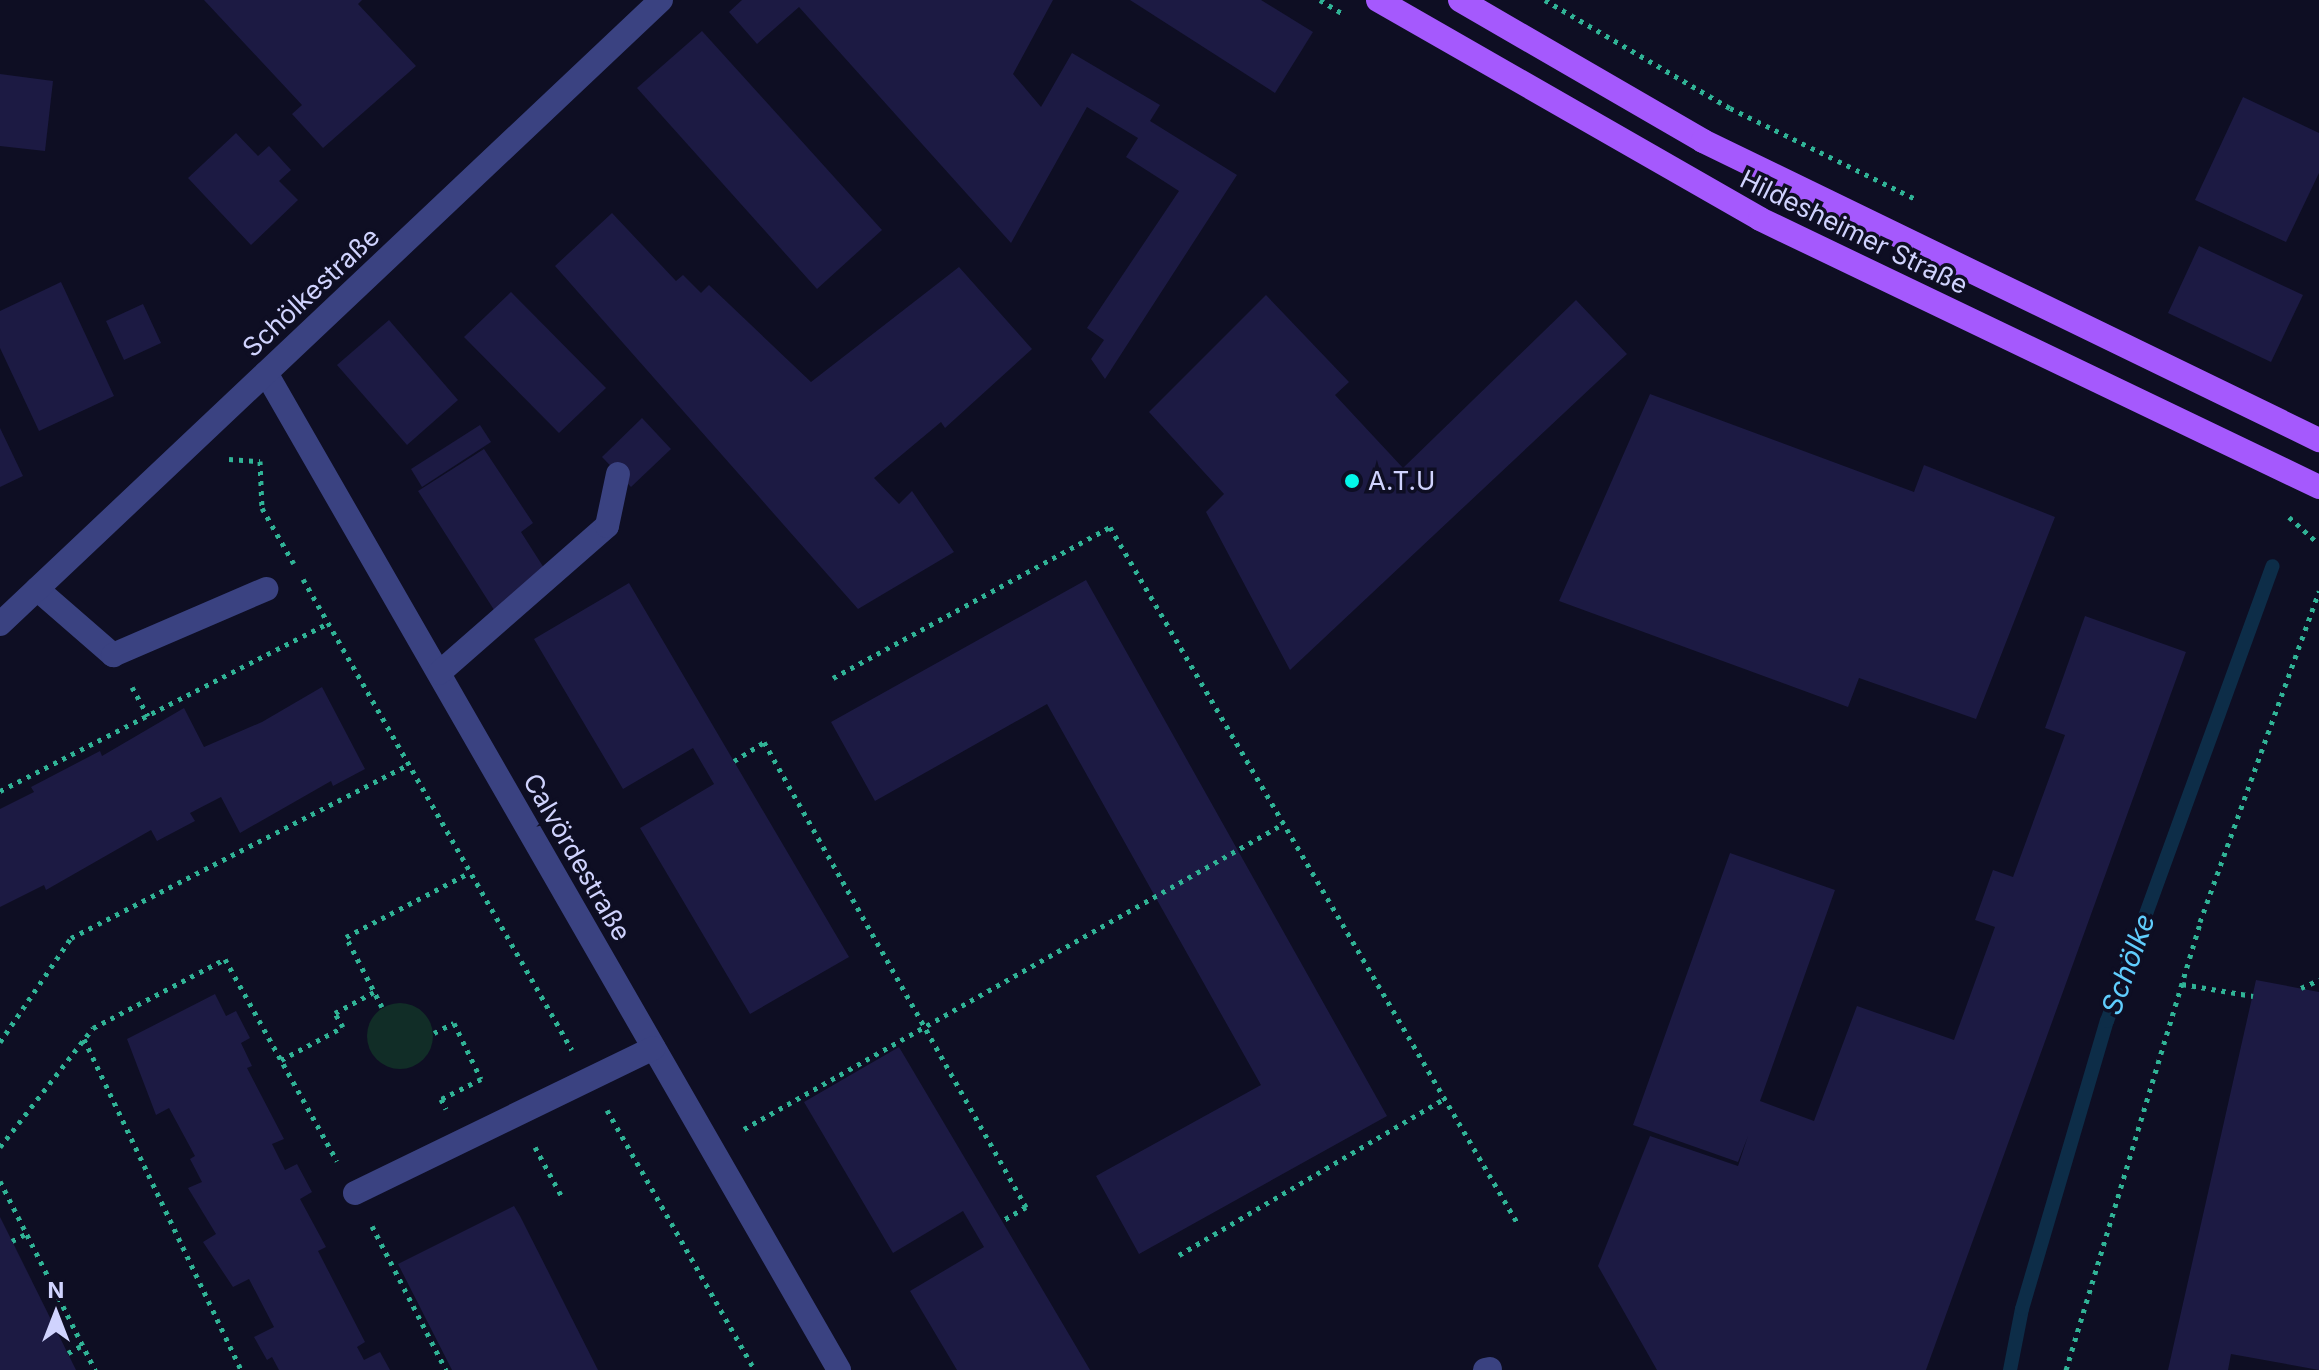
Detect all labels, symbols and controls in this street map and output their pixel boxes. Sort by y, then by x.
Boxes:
street label: Hildesheimer Straße [1735,163,1973,301]
street label: Schölkestraße [236,221,386,363]
place label: A.T.U [1368,465,1435,497]
marker: A.T.U [1343,472,1361,490]
street label: Calvördestraße [517,768,637,946]
water label: Schölke [2094,909,2162,1019]
north arrow [16,1274,96,1354]
text: N [48,1277,64,1303]

